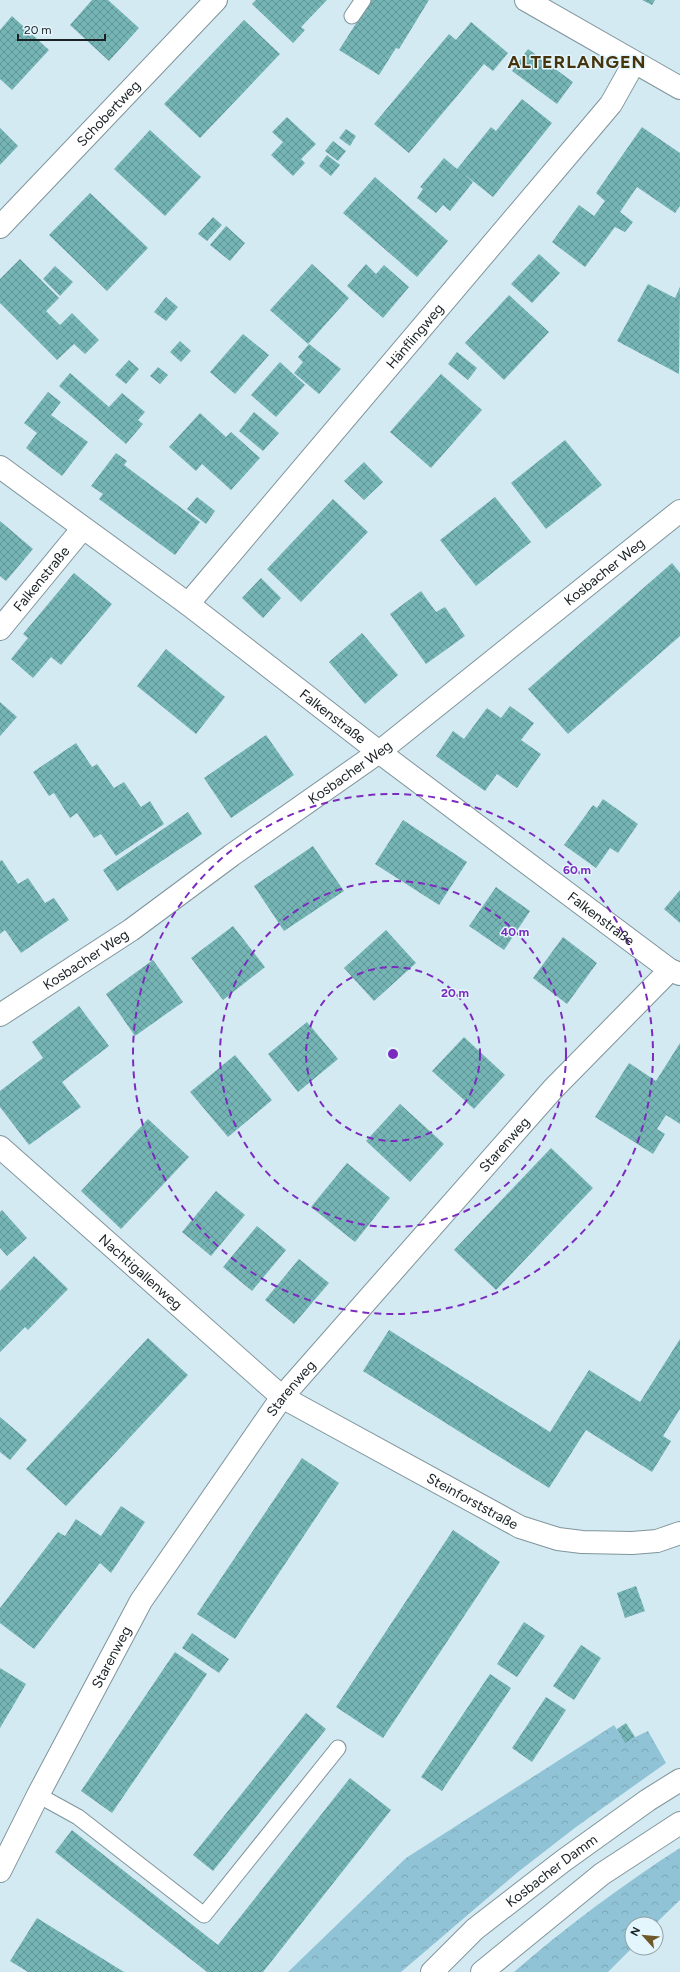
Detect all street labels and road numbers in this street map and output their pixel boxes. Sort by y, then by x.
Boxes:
street label: Schobertweg [73,77,144,150]
street label: Hänflingweg [382,300,447,372]
street label: Kosbacher Weg [561,534,648,609]
street label: Falkenstraße [10,543,73,615]
street label: Falkenstraße [296,685,370,747]
street label: Kosbacher Weg [305,737,395,808]
street label: Falkenstraße [565,888,638,949]
street label: Kosbacher Weg [40,926,131,993]
street label: Starenweg [475,1113,533,1176]
street label: Nachtigallenweg [96,1230,186,1313]
street label: Starenweg [263,1357,319,1420]
street label: Steinforststraße [424,1469,522,1533]
street label: Starenweg [88,1623,135,1691]
street label: Kosbacher Damm [502,1831,601,1911]

